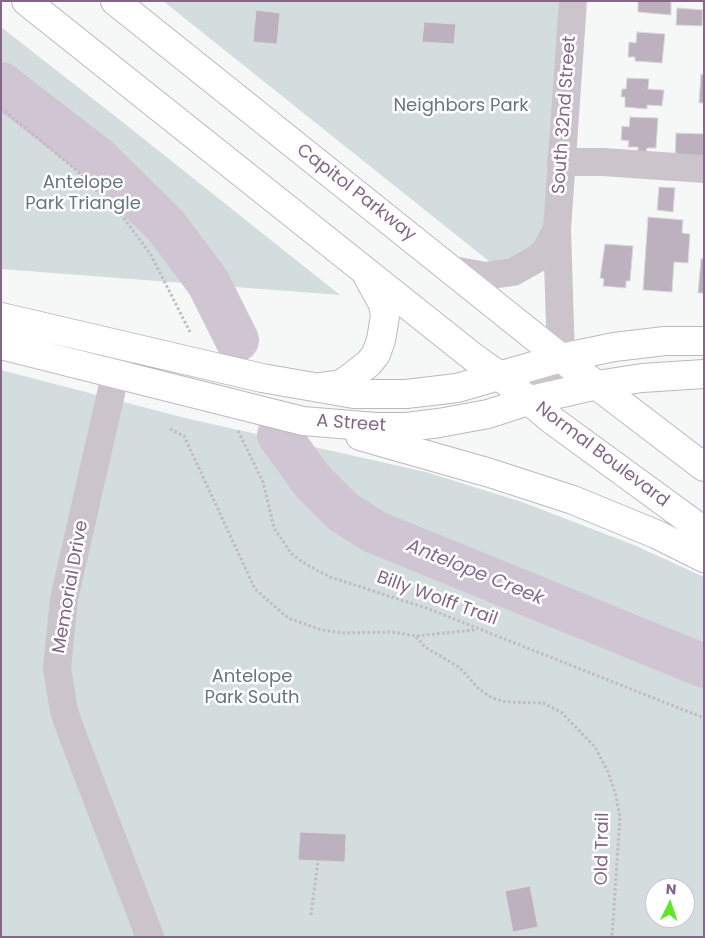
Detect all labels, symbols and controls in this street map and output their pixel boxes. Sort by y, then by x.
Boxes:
street label: South 32nd Street [549,35,581,195]
park label: Neighbors Park [393,95,529,117]
street label: Capitol Parkway [292,140,420,246]
park label: Antelope Park Triangle [25,172,141,214]
street label: Normal Boulevard [531,398,673,512]
street label: A Street [316,411,386,437]
street label: Memorial Drive [49,519,93,655]
water label: Antelope Creek [403,535,547,611]
street label: Billy Wolff Trail [374,567,500,631]
park label: Antelope Park South [204,666,300,709]
street label: Old Trail [592,812,614,886]
north arrow [645,878,695,928]
text: N [665,879,677,899]

